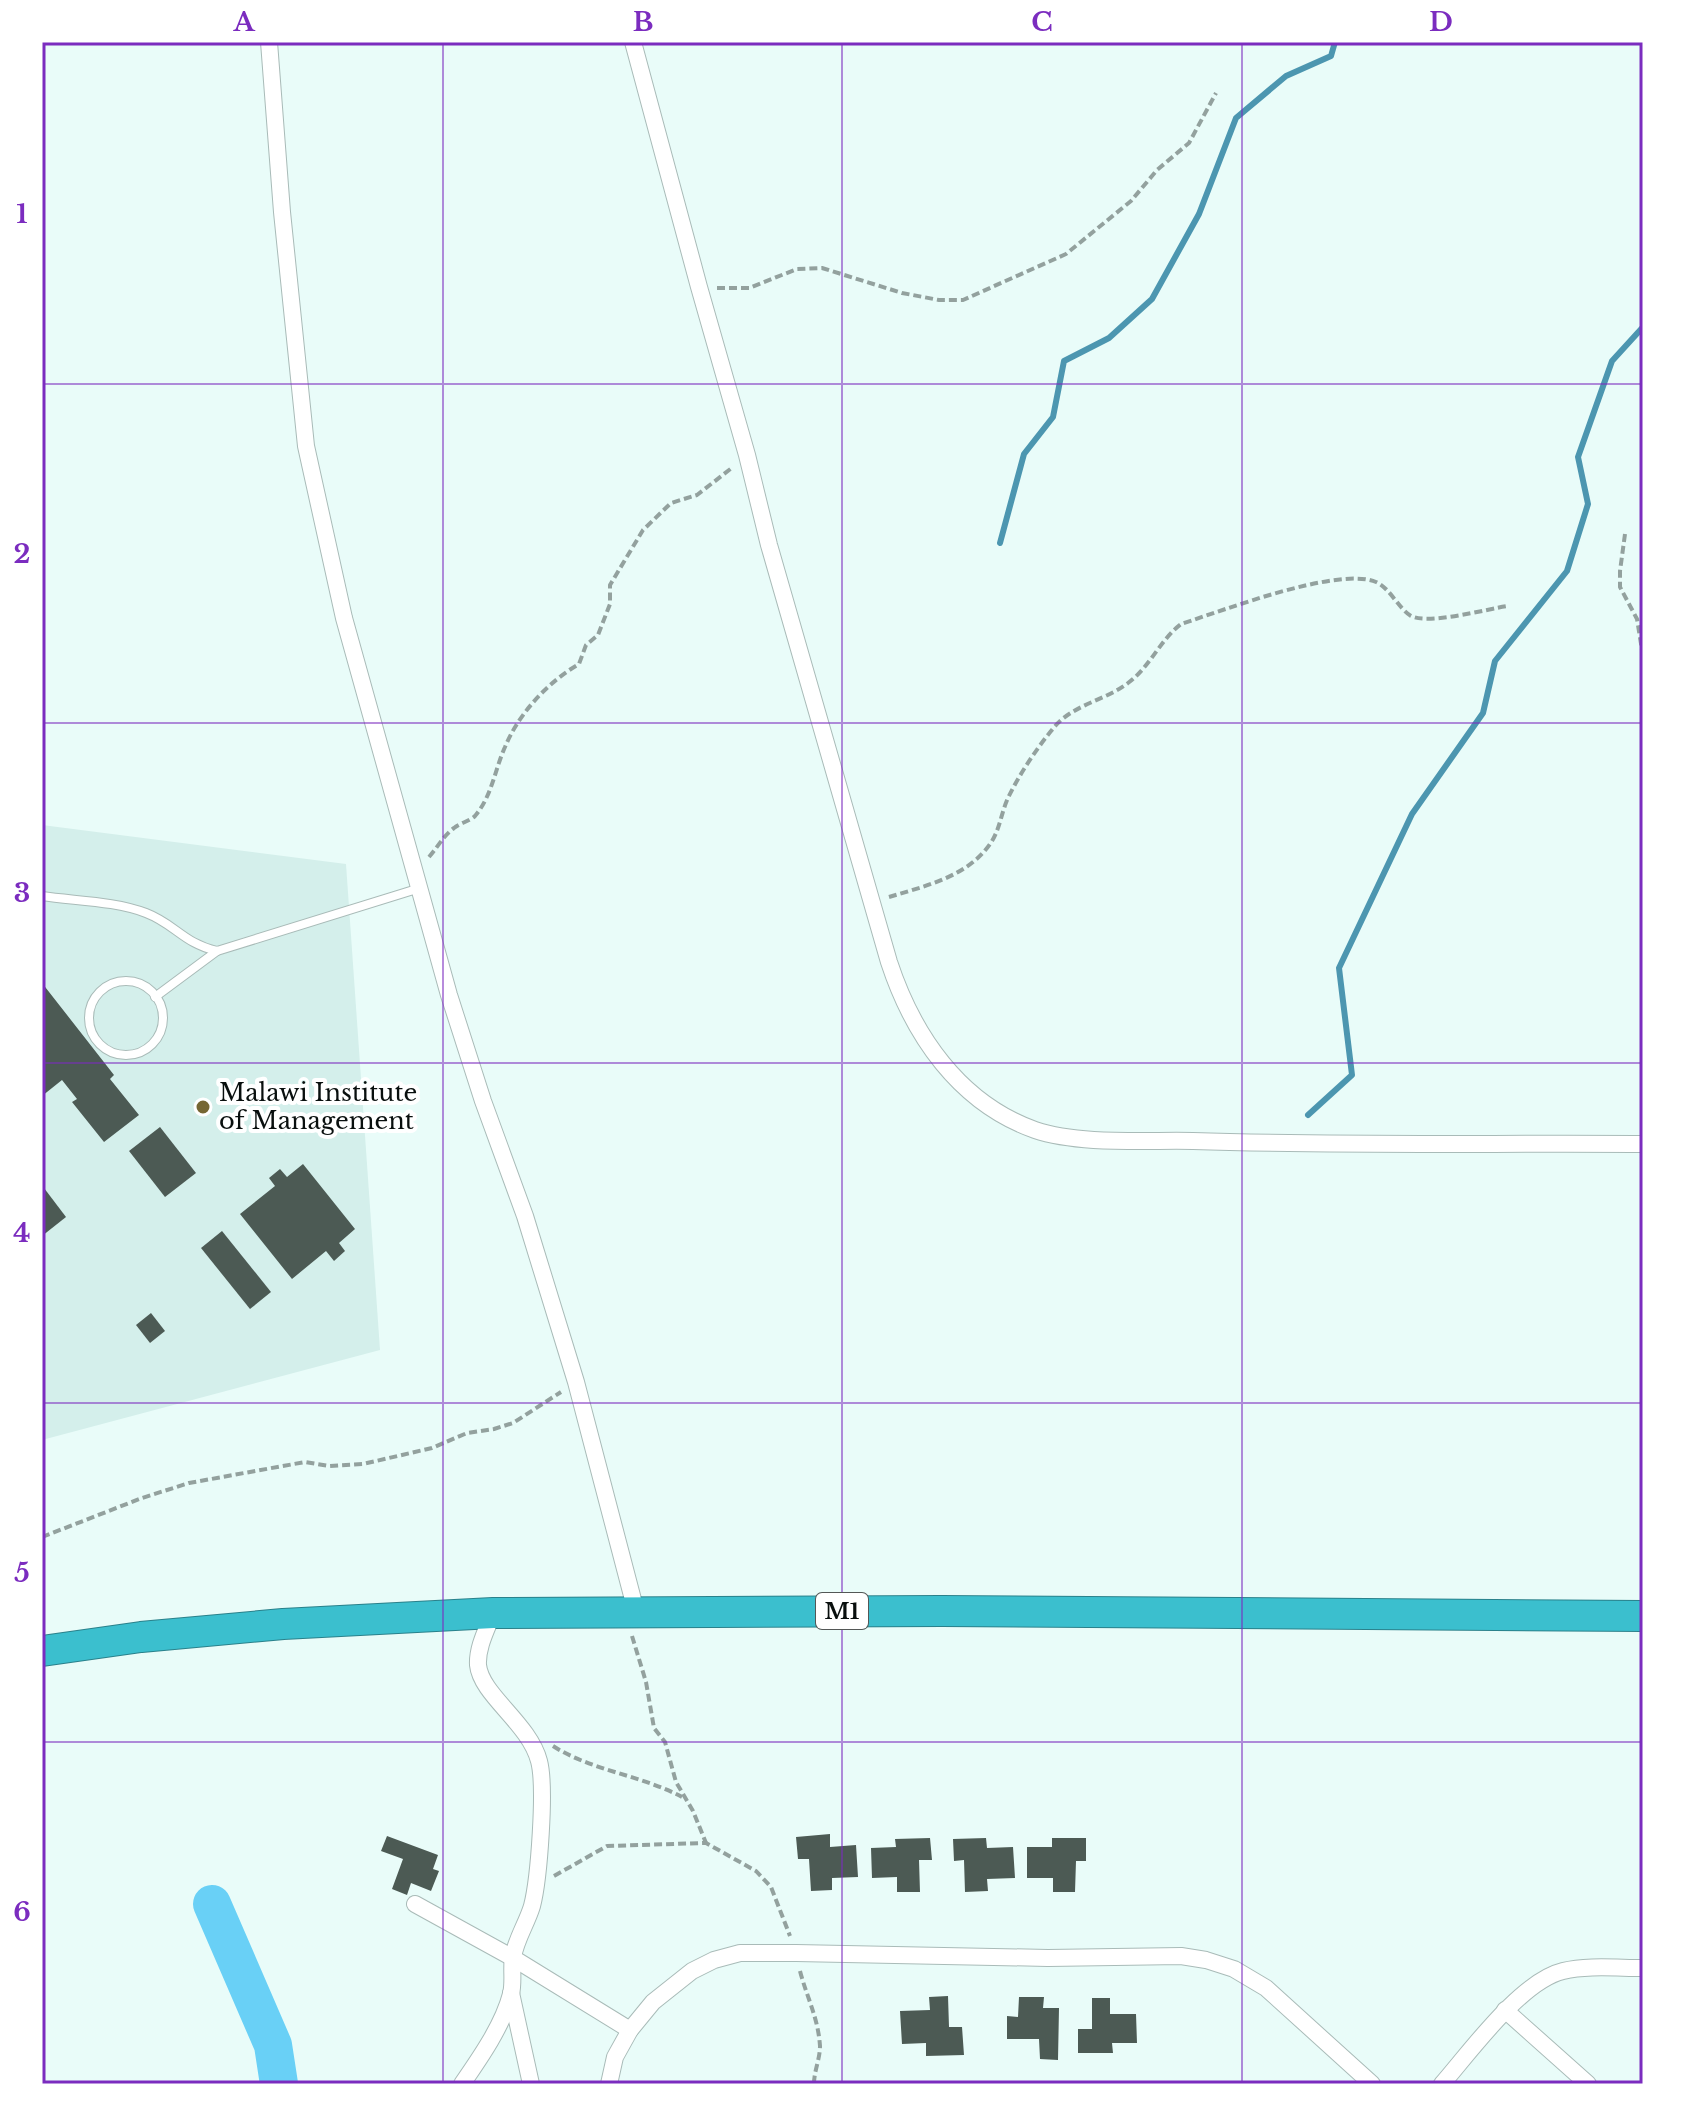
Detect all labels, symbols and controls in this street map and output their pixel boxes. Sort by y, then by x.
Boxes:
text: A [232,6,255,38]
text: B [633,6,653,38]
text: C [1031,6,1053,38]
text: D [1429,6,1453,38]
text: 1 [16,198,28,230]
text: 2 [14,538,30,570]
text: 3 [14,877,30,909]
place label: Malawi Institute of Management [219,1078,417,1135]
marker: Malawi Institute of Management [194,1098,212,1116]
text: 4 [13,1217,31,1249]
text: 5 [14,1557,30,1589]
road number: M1 [816,1593,868,1629]
text: 6 [13,1896,31,1928]

